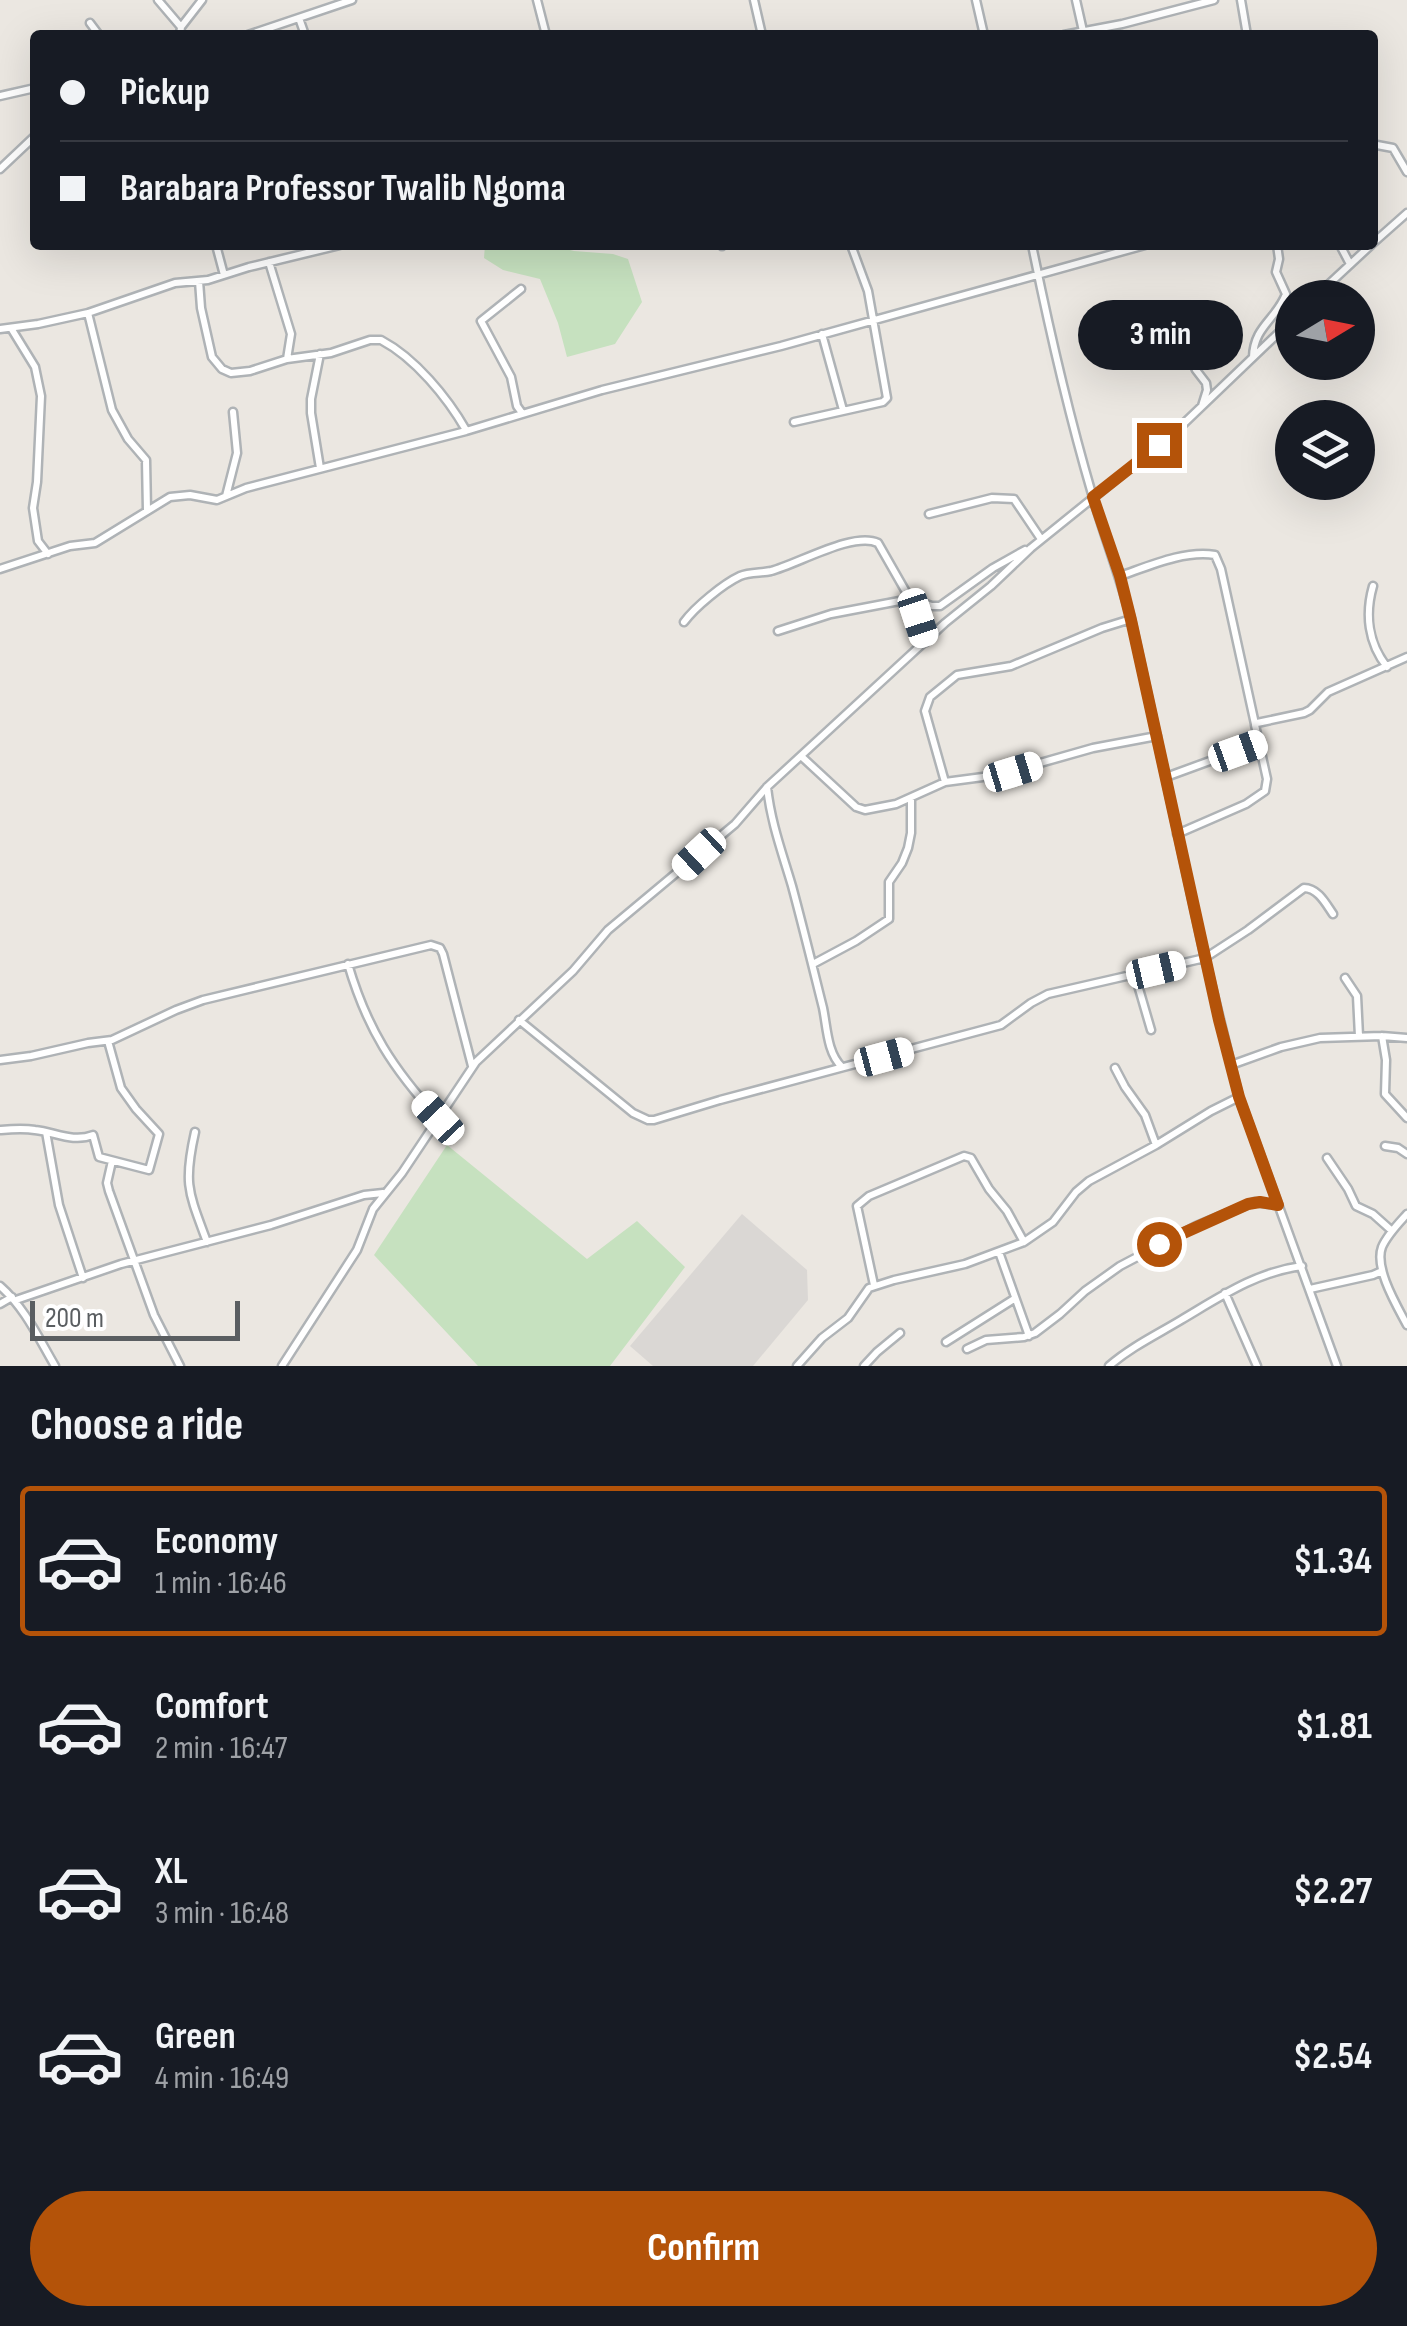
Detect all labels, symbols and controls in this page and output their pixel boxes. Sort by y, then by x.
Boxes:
text: Pickup [120,70,210,115]
text: Barabara Professor Twalib Ngoma [120,166,566,211]
north arrow [1275,280,1375,380]
map controls [1275,280,1375,500]
callout: 3 min [1076,300,1242,370]
text: 3 min [1130,315,1191,354]
button: layers [1275,400,1375,500]
route end [1137,423,1182,468]
car [894,585,942,651]
car [1205,727,1271,775]
car [980,749,1046,795]
car [667,823,731,885]
car [1123,949,1189,991]
car [851,1035,917,1079]
car [407,1086,469,1150]
route start [1137,1222,1182,1267]
scale bar [30,1296,240,1340]
text: 200 m [45,1302,104,1335]
text: Choose a ride [30,1398,243,1453]
icon: car [35,1516,125,1606]
text: Economy [155,1519,278,1564]
text: $1.34 [1293,1539,1372,1584]
text: 1 min · 16:46 [155,1564,287,1603]
icon: car [35,1681,125,1771]
text: Comfort [155,1684,269,1729]
text: $1.81 [1295,1704,1372,1749]
text: 2 min · 16:47 [155,1729,287,1768]
icon: car [35,1846,125,1936]
text: XL [155,1849,188,1894]
text: $2.27 [1293,1869,1372,1914]
text: 3 min · 16:48 [155,1894,289,1933]
icon: car [35,2011,125,2101]
text: Green [155,2014,236,2059]
text: $2.54 [1293,2034,1372,2079]
text: 4 min · 16:49 [155,2059,289,2098]
button: Confirm [30,2191,1377,2306]

